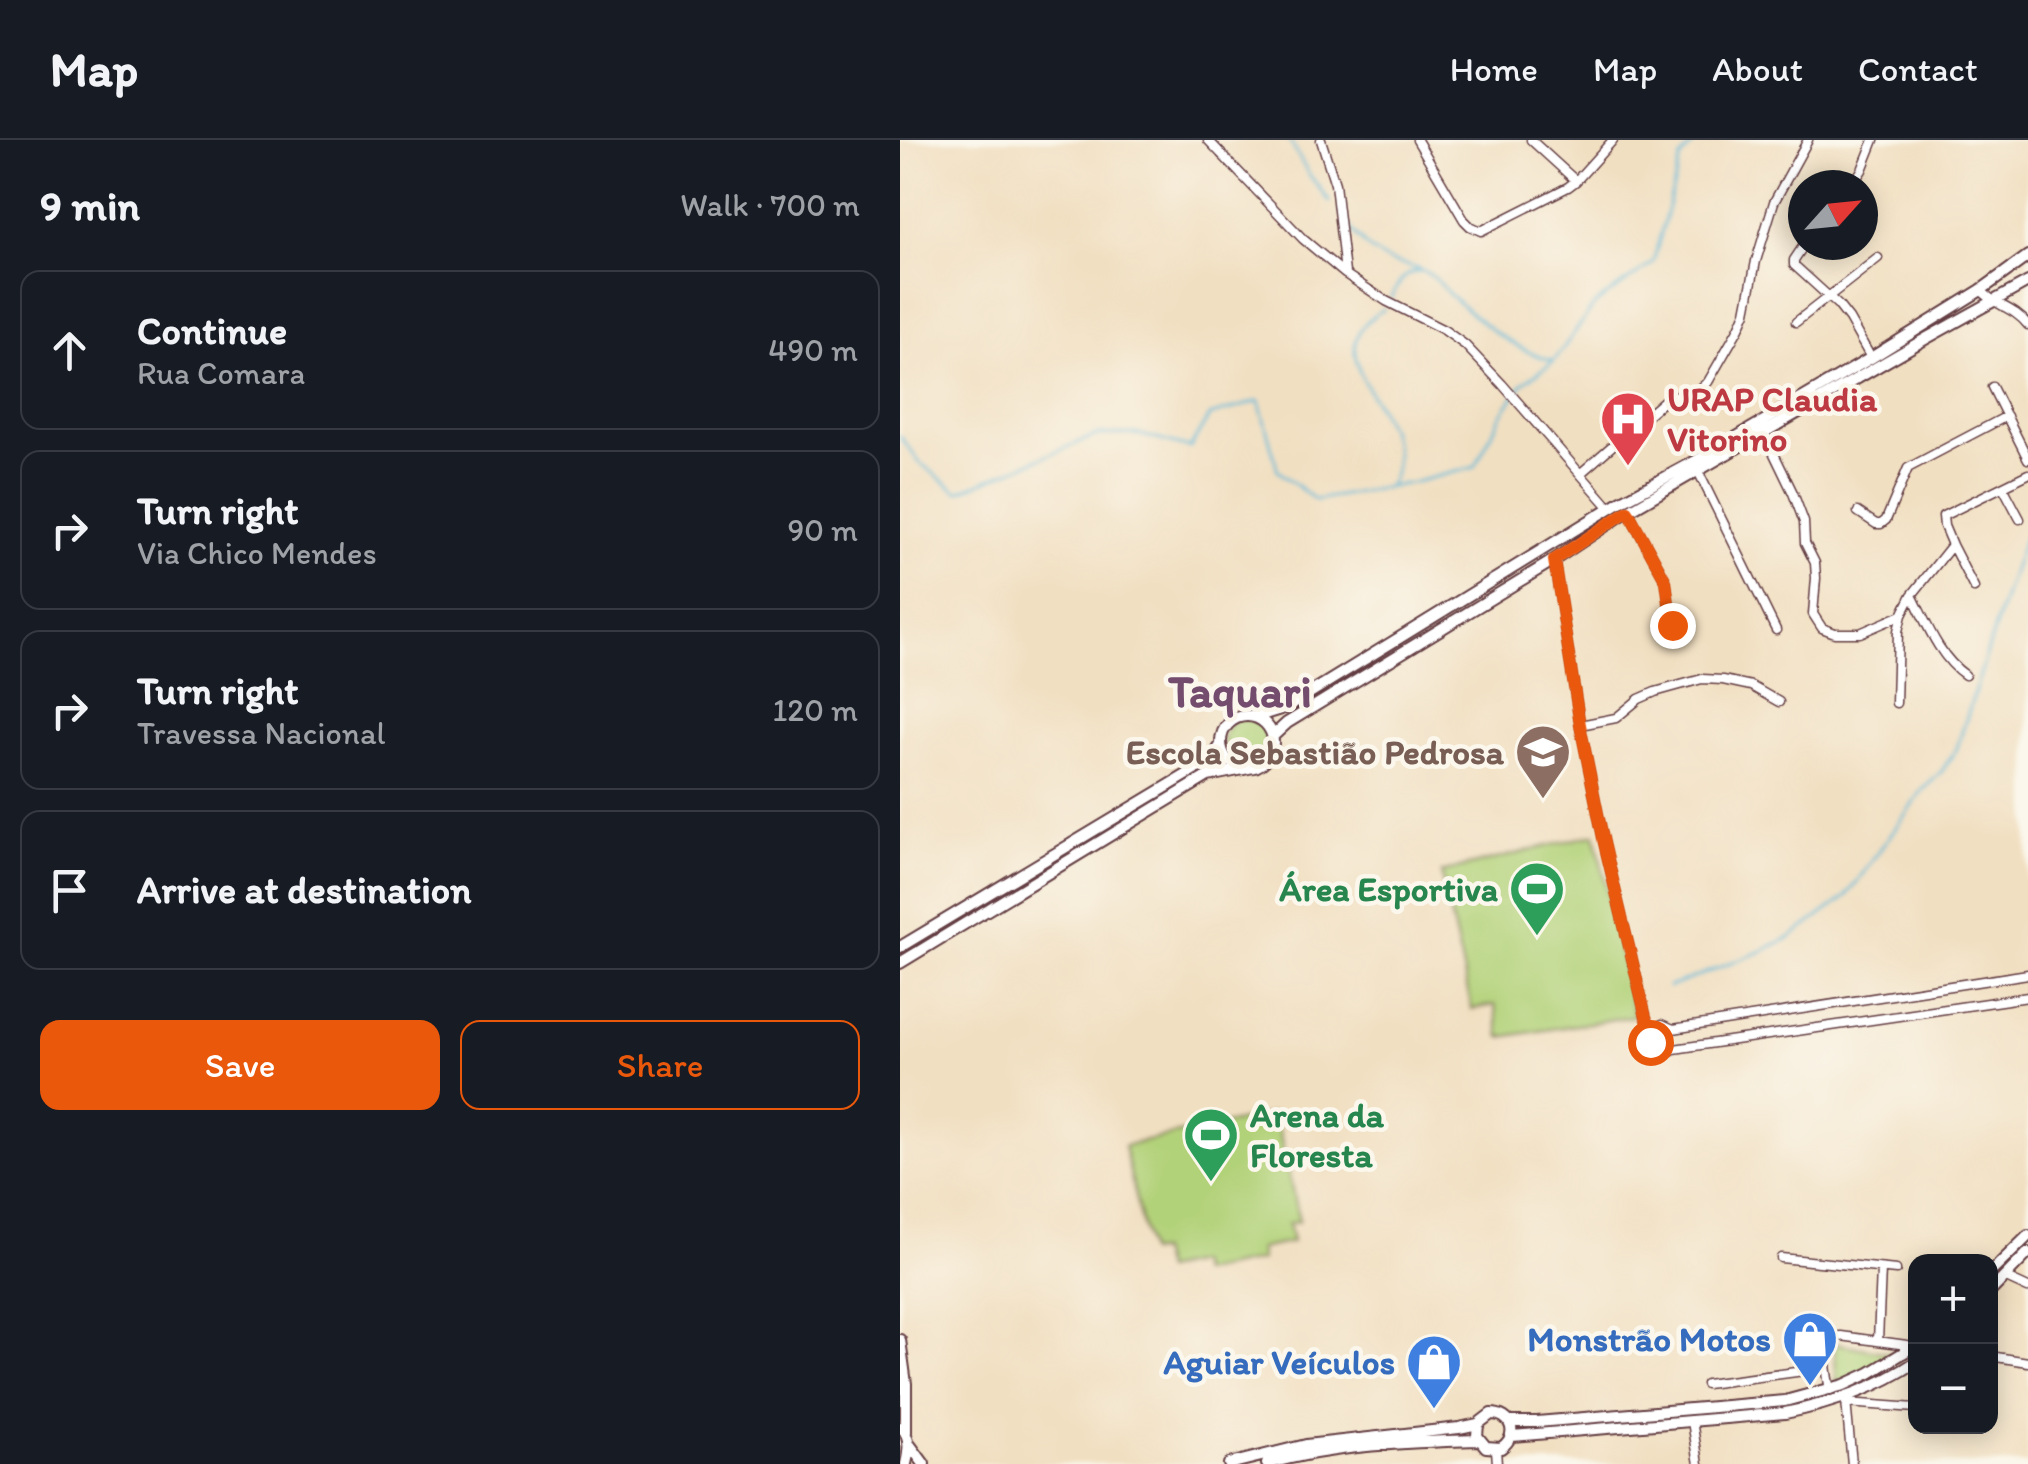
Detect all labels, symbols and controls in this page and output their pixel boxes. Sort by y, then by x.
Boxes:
text: Map [50,40,138,98]
text: Home [1450,48,1538,90]
text: Map [1593,48,1657,90]
text: About [1712,48,1803,90]
text: Contact [1858,48,1978,90]
north arrow [1788,170,1878,260]
text: 9 min [40,180,140,231]
text: Walk · 700 m [680,186,860,224]
text: Continue [137,308,287,354]
icon: ahead [42,323,97,378]
text: 490 m [768,331,858,369]
text: Rua Comara [137,354,305,392]
place label: URAP Claudia Vitorino [1667,378,1878,460]
hospital icon: URAP Claudia Vitorino [1598,389,1658,468]
text: Turn right [137,488,299,534]
icon: right [42,503,97,558]
text: 90 m [787,511,858,549]
text: Via Chico Mendes [137,534,377,572]
route end [1650,603,1696,649]
district label: Taquari [1167,664,1312,718]
text: Turn right [137,668,299,714]
icon: right [42,683,97,738]
text: 120 m [772,691,858,729]
text: Travessa Nacional [137,714,386,752]
school or university icon: Escola Sebastião Pedrosa [1513,722,1573,801]
place label: Escola Sebastião Pedrosa [1126,731,1505,773]
sports icon: Área Esportiva [1507,859,1567,938]
icon: arrive [42,863,97,918]
text: Arrive at destination [137,867,472,913]
place label: Área Esportiva [1279,868,1499,910]
button: Save [40,1020,440,1110]
button: Share [460,1020,860,1110]
route start [1628,1020,1674,1066]
place label: Arena da Floresta [1250,1094,1385,1176]
sports icon: Arena da Floresta [1181,1105,1241,1184]
map controls [1908,1254,1998,1434]
button: + [1908,1254,1998,1344]
shop icon: Monstrão Motos [1780,1309,1840,1388]
place label: Monstrão Motos [1527,1318,1771,1360]
shop icon: Aguiar Veículos [1404,1332,1464,1411]
place label: Aguiar Veículos [1163,1341,1395,1383]
button: − [1908,1344,1998,1434]

